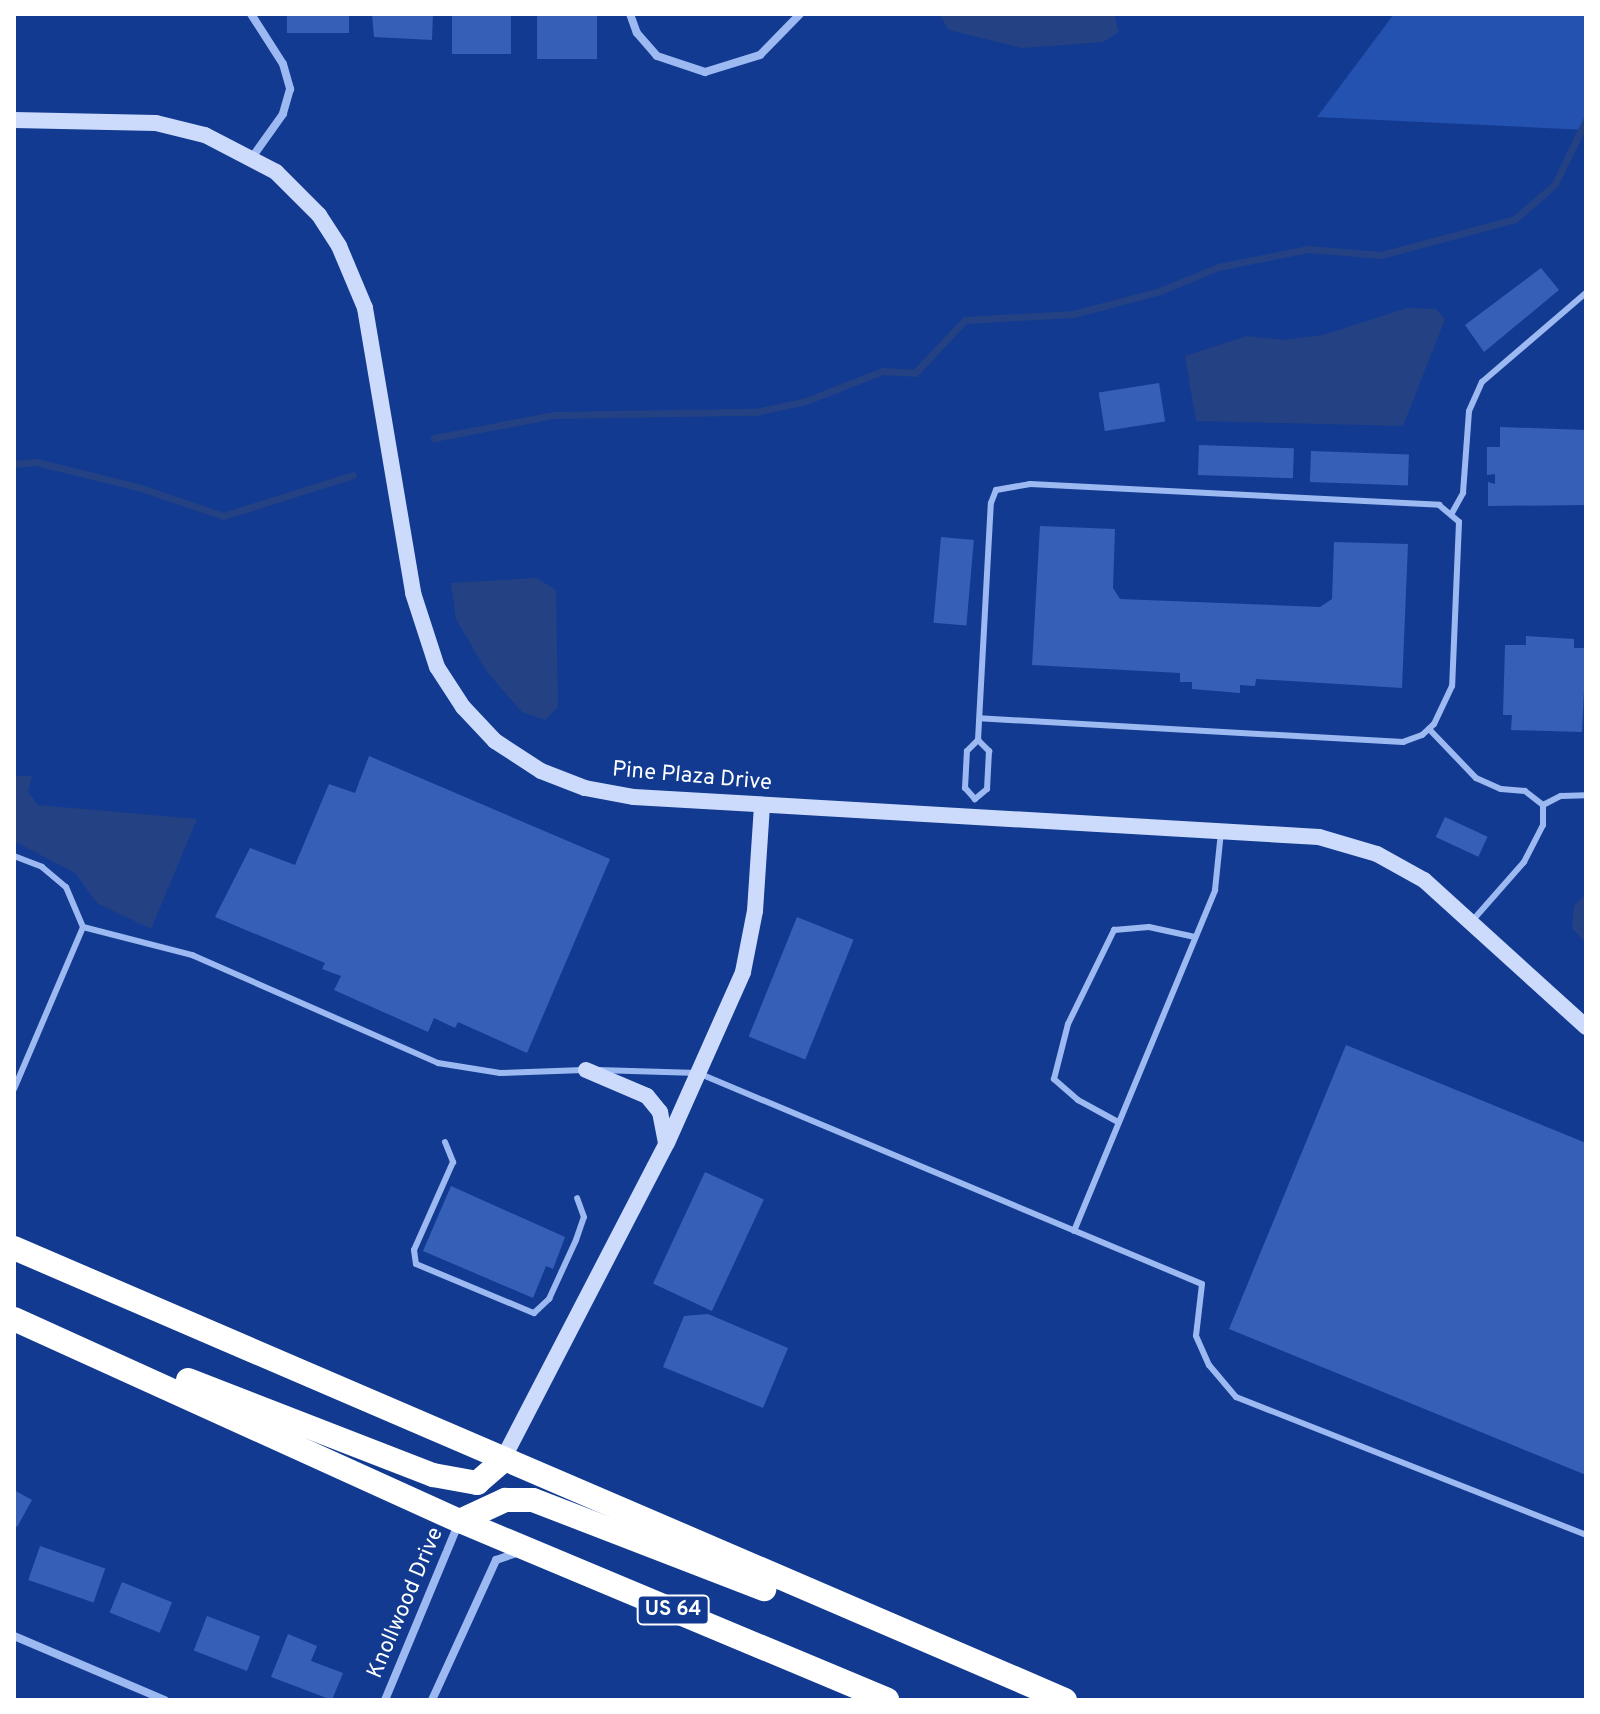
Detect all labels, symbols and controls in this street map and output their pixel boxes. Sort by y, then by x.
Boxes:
street label: Pine Plaza Drive [611,757,773,797]
street label: Knollwood Drive [362,1524,450,1682]
road number: US 64 [635,1594,711,1626]

